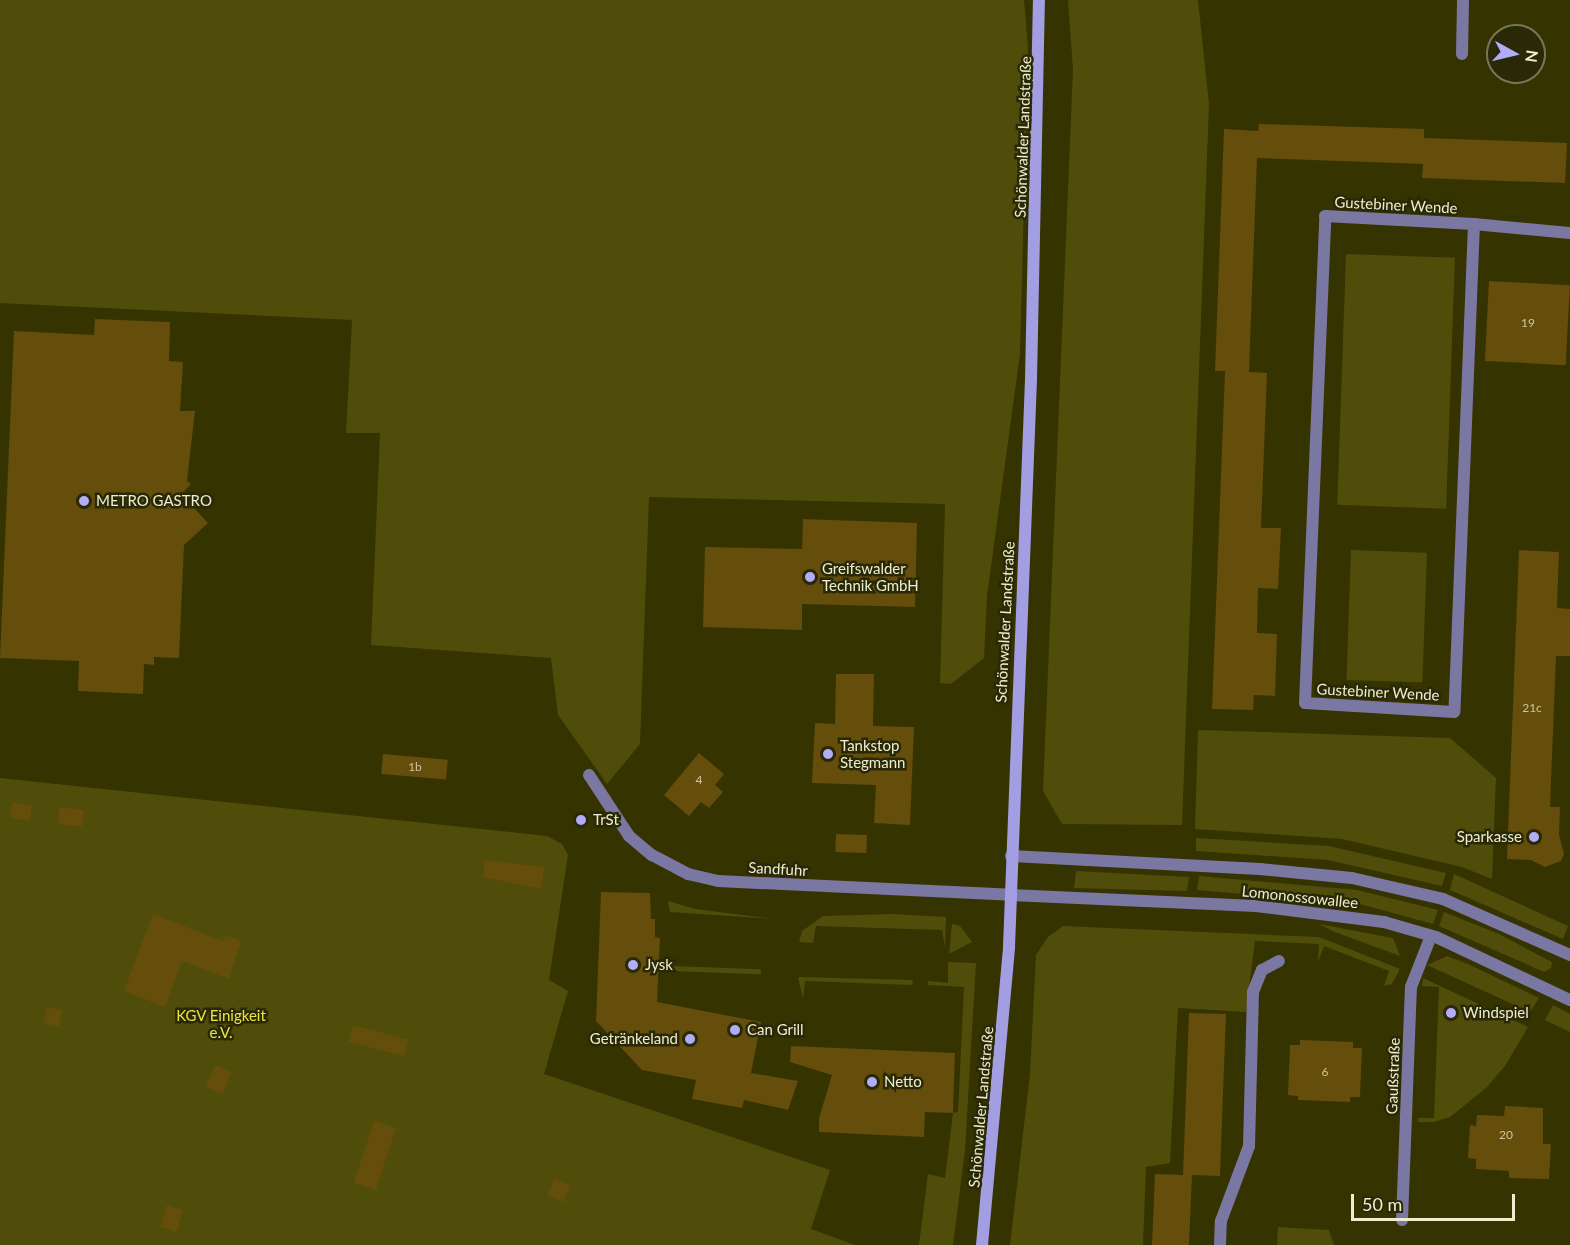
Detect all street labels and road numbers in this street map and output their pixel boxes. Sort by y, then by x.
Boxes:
street label: Schönwalder Landstraße [1011,56,1035,218]
street label: Gustebiner Wende [1334,193,1458,217]
street label: Schönwalder Landstraße [992,541,1018,703]
street label: Gustebiner Wende [1316,680,1440,704]
street label: Sandfuhr [748,858,808,880]
street label: Lomonossowallee [1241,882,1359,912]
street label: Schönwalder Landstraße [965,1026,997,1188]
street label: Gaußstraße [1383,1037,1403,1115]

